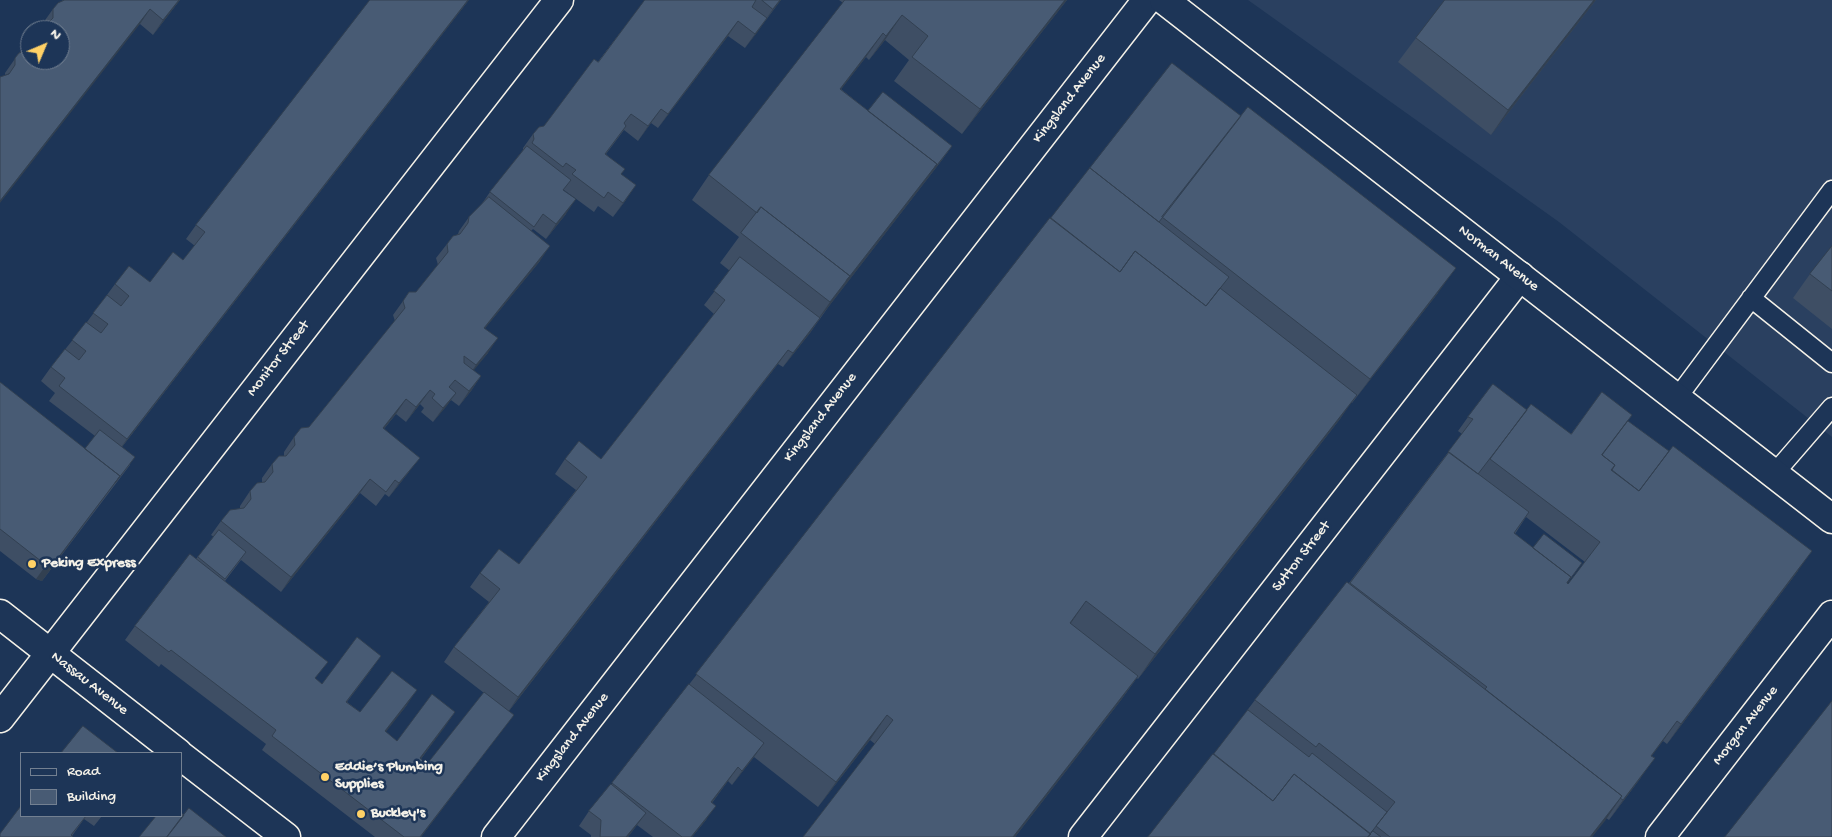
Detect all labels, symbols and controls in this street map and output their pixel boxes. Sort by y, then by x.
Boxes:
north arrow [20,20,70,70]
text: N [46,25,64,44]
street label: Kingsland Avenue [1029,51,1111,147]
street label: Norman Avenue [1454,222,1542,296]
street label: Monitor Street [244,317,314,401]
street label: Kingsland Avenue [780,370,862,466]
street label: Sutton Street [1269,518,1335,596]
place label: Peking Express [42,555,136,573]
marker: Peking Express [26,558,38,570]
street label: Nassau Avenue [47,648,131,720]
street label: Morgan Avenue [1709,683,1783,769]
street label: Kingsland Avenue [532,690,614,786]
legend [20,752,182,817]
place label: Eddie’s Plumbing Supplies [335,759,443,794]
text: Road [67,763,100,781]
marker: Eddie’s Plumbing Supplies [319,771,331,783]
text: Building [67,788,116,806]
place label: Buckley's [371,805,425,823]
marker: Buckley's [355,808,367,820]

